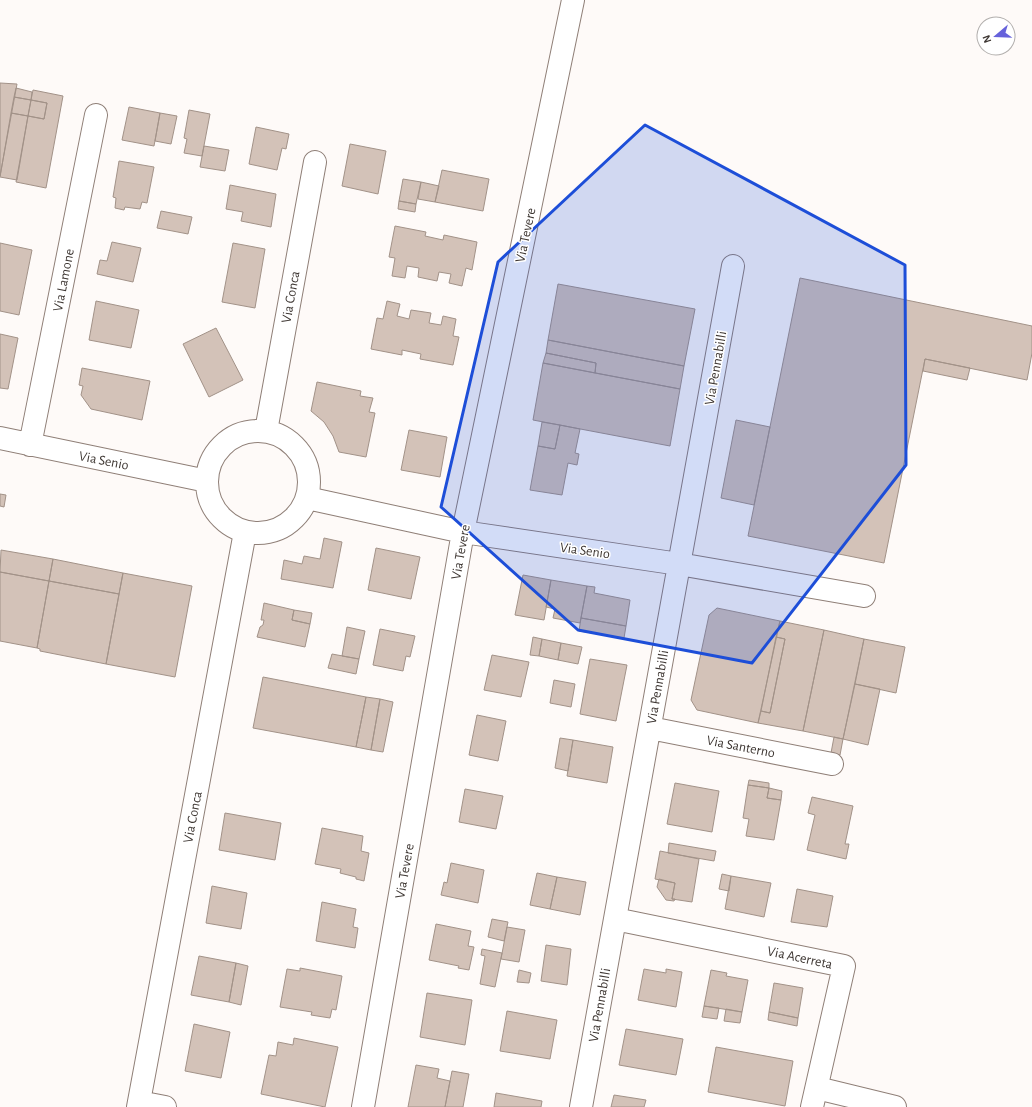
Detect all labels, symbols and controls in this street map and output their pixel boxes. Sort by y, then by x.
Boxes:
north arrow [976,16,1016,56]
text: N [981,34,993,45]
street label: Via Tevere [513,207,539,264]
street label: Via Lamone [51,248,77,313]
street label: Via Conca [280,269,303,324]
street label: Via Pennabilli [703,330,729,406]
street label: Via Senio [78,449,130,473]
street label: Via Tevere [449,524,473,581]
street label: Via Senio [559,541,611,561]
street label: Via Pennabilli [645,649,671,725]
street label: Via Santerno [705,733,776,760]
street label: Via Conca [181,789,205,844]
street label: Via Tevere [393,843,417,900]
street label: Via Acerreta [766,944,834,972]
street label: Via Pennabilli [587,967,613,1043]

